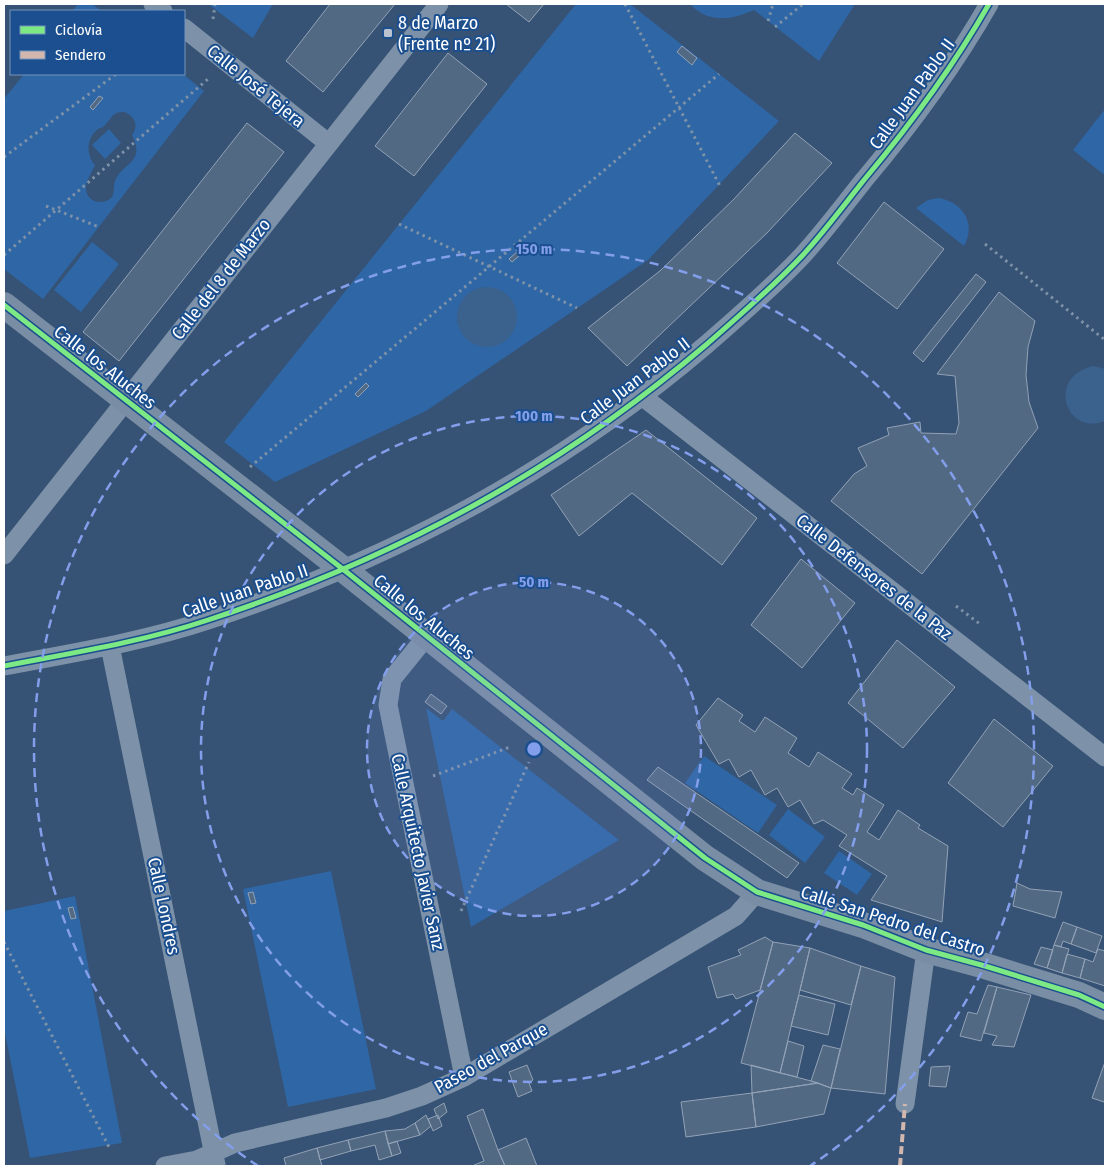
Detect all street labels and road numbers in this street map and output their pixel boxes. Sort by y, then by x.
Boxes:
street label: Calle Juan Pablo II [864,34,960,154]
street label: Calle José Tejera [203,40,310,132]
street label: Calle del 8 de Marzo [167,214,275,344]
street label: Calle los Aluches [50,320,161,414]
street label: Calle Juan Pablo II [576,333,694,429]
street label: Calle Defensores de la Paz [792,509,956,645]
street label: Calle Juan Pablo II [179,559,311,623]
street label: Calle los Aluches [369,570,479,665]
street label: Calle Arquitecto Javier Sanz [386,752,450,952]
street label: Calle Londres [143,855,185,957]
street label: Calle San Pedro del Castro [798,881,988,961]
street label: Paseo del Parque [431,1018,552,1098]

